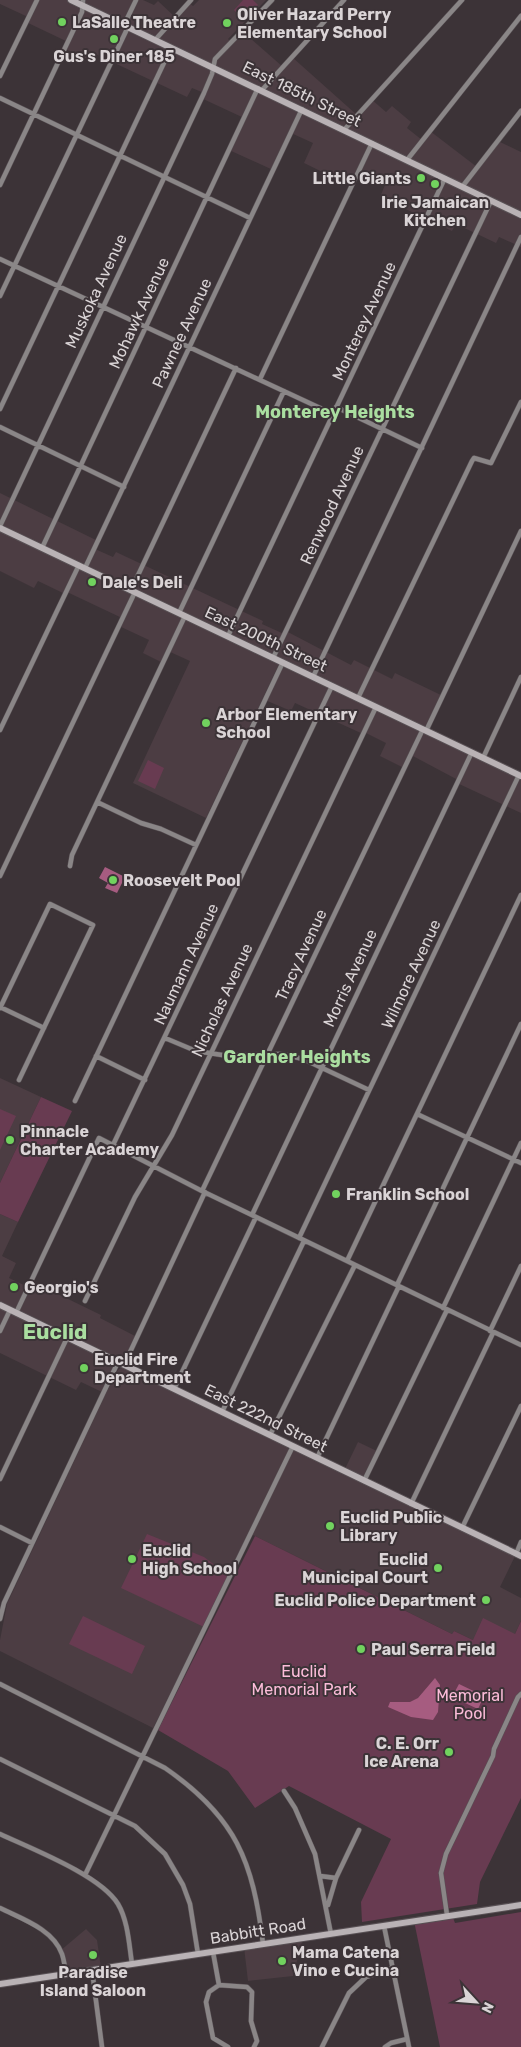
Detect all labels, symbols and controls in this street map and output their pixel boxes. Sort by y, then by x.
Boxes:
place label: Oliver Hazard Perry Elementary School [237,5,392,42]
place label: LaSalle Theatre [72,13,196,32]
marker: LaSalle Theatre [56,16,68,28]
marker: Oliver Hazard Perry Elementary School [221,17,233,29]
marker: Gus's Diner 185 [108,33,120,45]
place label: Gus's Diner 185 [53,47,175,66]
street label: East 185th Street [240,57,364,131]
place label: Little Giants [312,169,411,188]
marker: Little Giants [415,172,427,184]
marker: Irie Jamaican Kitchen [429,178,441,190]
place label: Irie Jamaican Kitchen [381,193,489,230]
street label: Muskoka Avenue [61,231,131,351]
street label: Mohawk Avenue [105,254,173,372]
street label: Monterey Avenue [328,258,400,384]
street label: Pawnee Avenue [148,275,216,391]
district label: Monterey Heights [255,401,415,423]
street label: Renwood Avenue [296,443,368,567]
place label: Dale's Deli [102,573,183,592]
marker: Dale's Deli [86,576,98,588]
street label: East 200th Street [202,602,330,676]
place label: Arbor Elementary School [216,705,358,742]
marker: Arbor Elementary School [200,717,212,729]
place label: Roosevelt Pool [123,871,241,890]
marker: Roosevelt Pool [107,874,119,886]
street label: Naumann Avenue [150,900,222,1028]
street label: Tracy Avenue [271,906,331,1004]
street label: Wilmore Avenue [377,916,445,1032]
street label: Morris Avenue [319,926,381,1030]
street label: Nicholas Avenue [187,940,257,1060]
district label: Gardner Heights [223,1046,371,1068]
place label: Pinnacle Charter Academy [20,1122,159,1159]
marker: Pinnacle Charter Academy [4,1134,16,1146]
place label: Franklin School [346,1185,469,1204]
marker: Franklin School [330,1188,342,1200]
place label: Georgio's [24,1278,99,1297]
marker: Georgio's [8,1281,20,1293]
district label: Euclid [23,1319,87,1344]
place label: Euclid Fire Department [94,1350,192,1387]
marker: Euclid Fire Department [78,1362,90,1374]
street label: East 222nd Street [201,1380,331,1456]
place label: Euclid Public Library [340,1508,442,1545]
marker: Euclid Public Library [324,1520,336,1532]
place label: Euclid High School [142,1541,237,1578]
place label: Euclid Municipal Court [302,1550,429,1587]
marker: Euclid High School [126,1553,138,1565]
marker: Euclid Municipal Court [432,1562,444,1574]
place label: Euclid Police Department [274,1591,477,1610]
marker: Euclid Police Department [480,1594,492,1606]
place label: Paul Serra Field [371,1640,495,1659]
marker: Paul Serra Field [355,1643,367,1655]
park label: Euclid Memorial Park [252,1662,357,1699]
park label: Memorial Pool [436,1686,504,1723]
place label: C. E. Orr Ice Arena [364,1734,440,1771]
marker: C. E. Orr Ice Arena [443,1746,455,1758]
street label: Babbitt Road [209,1914,307,1948]
place label: Mama Catena Vino e Cucina [292,1943,400,1980]
marker: Paradise Island Saloon [87,1949,99,1961]
marker: Mama Catena Vino e Cucina [276,1955,288,1967]
place label: Paradise Island Saloon [40,1963,146,2000]
north arrow [451,1977,501,2027]
text: N [477,1999,497,2016]

